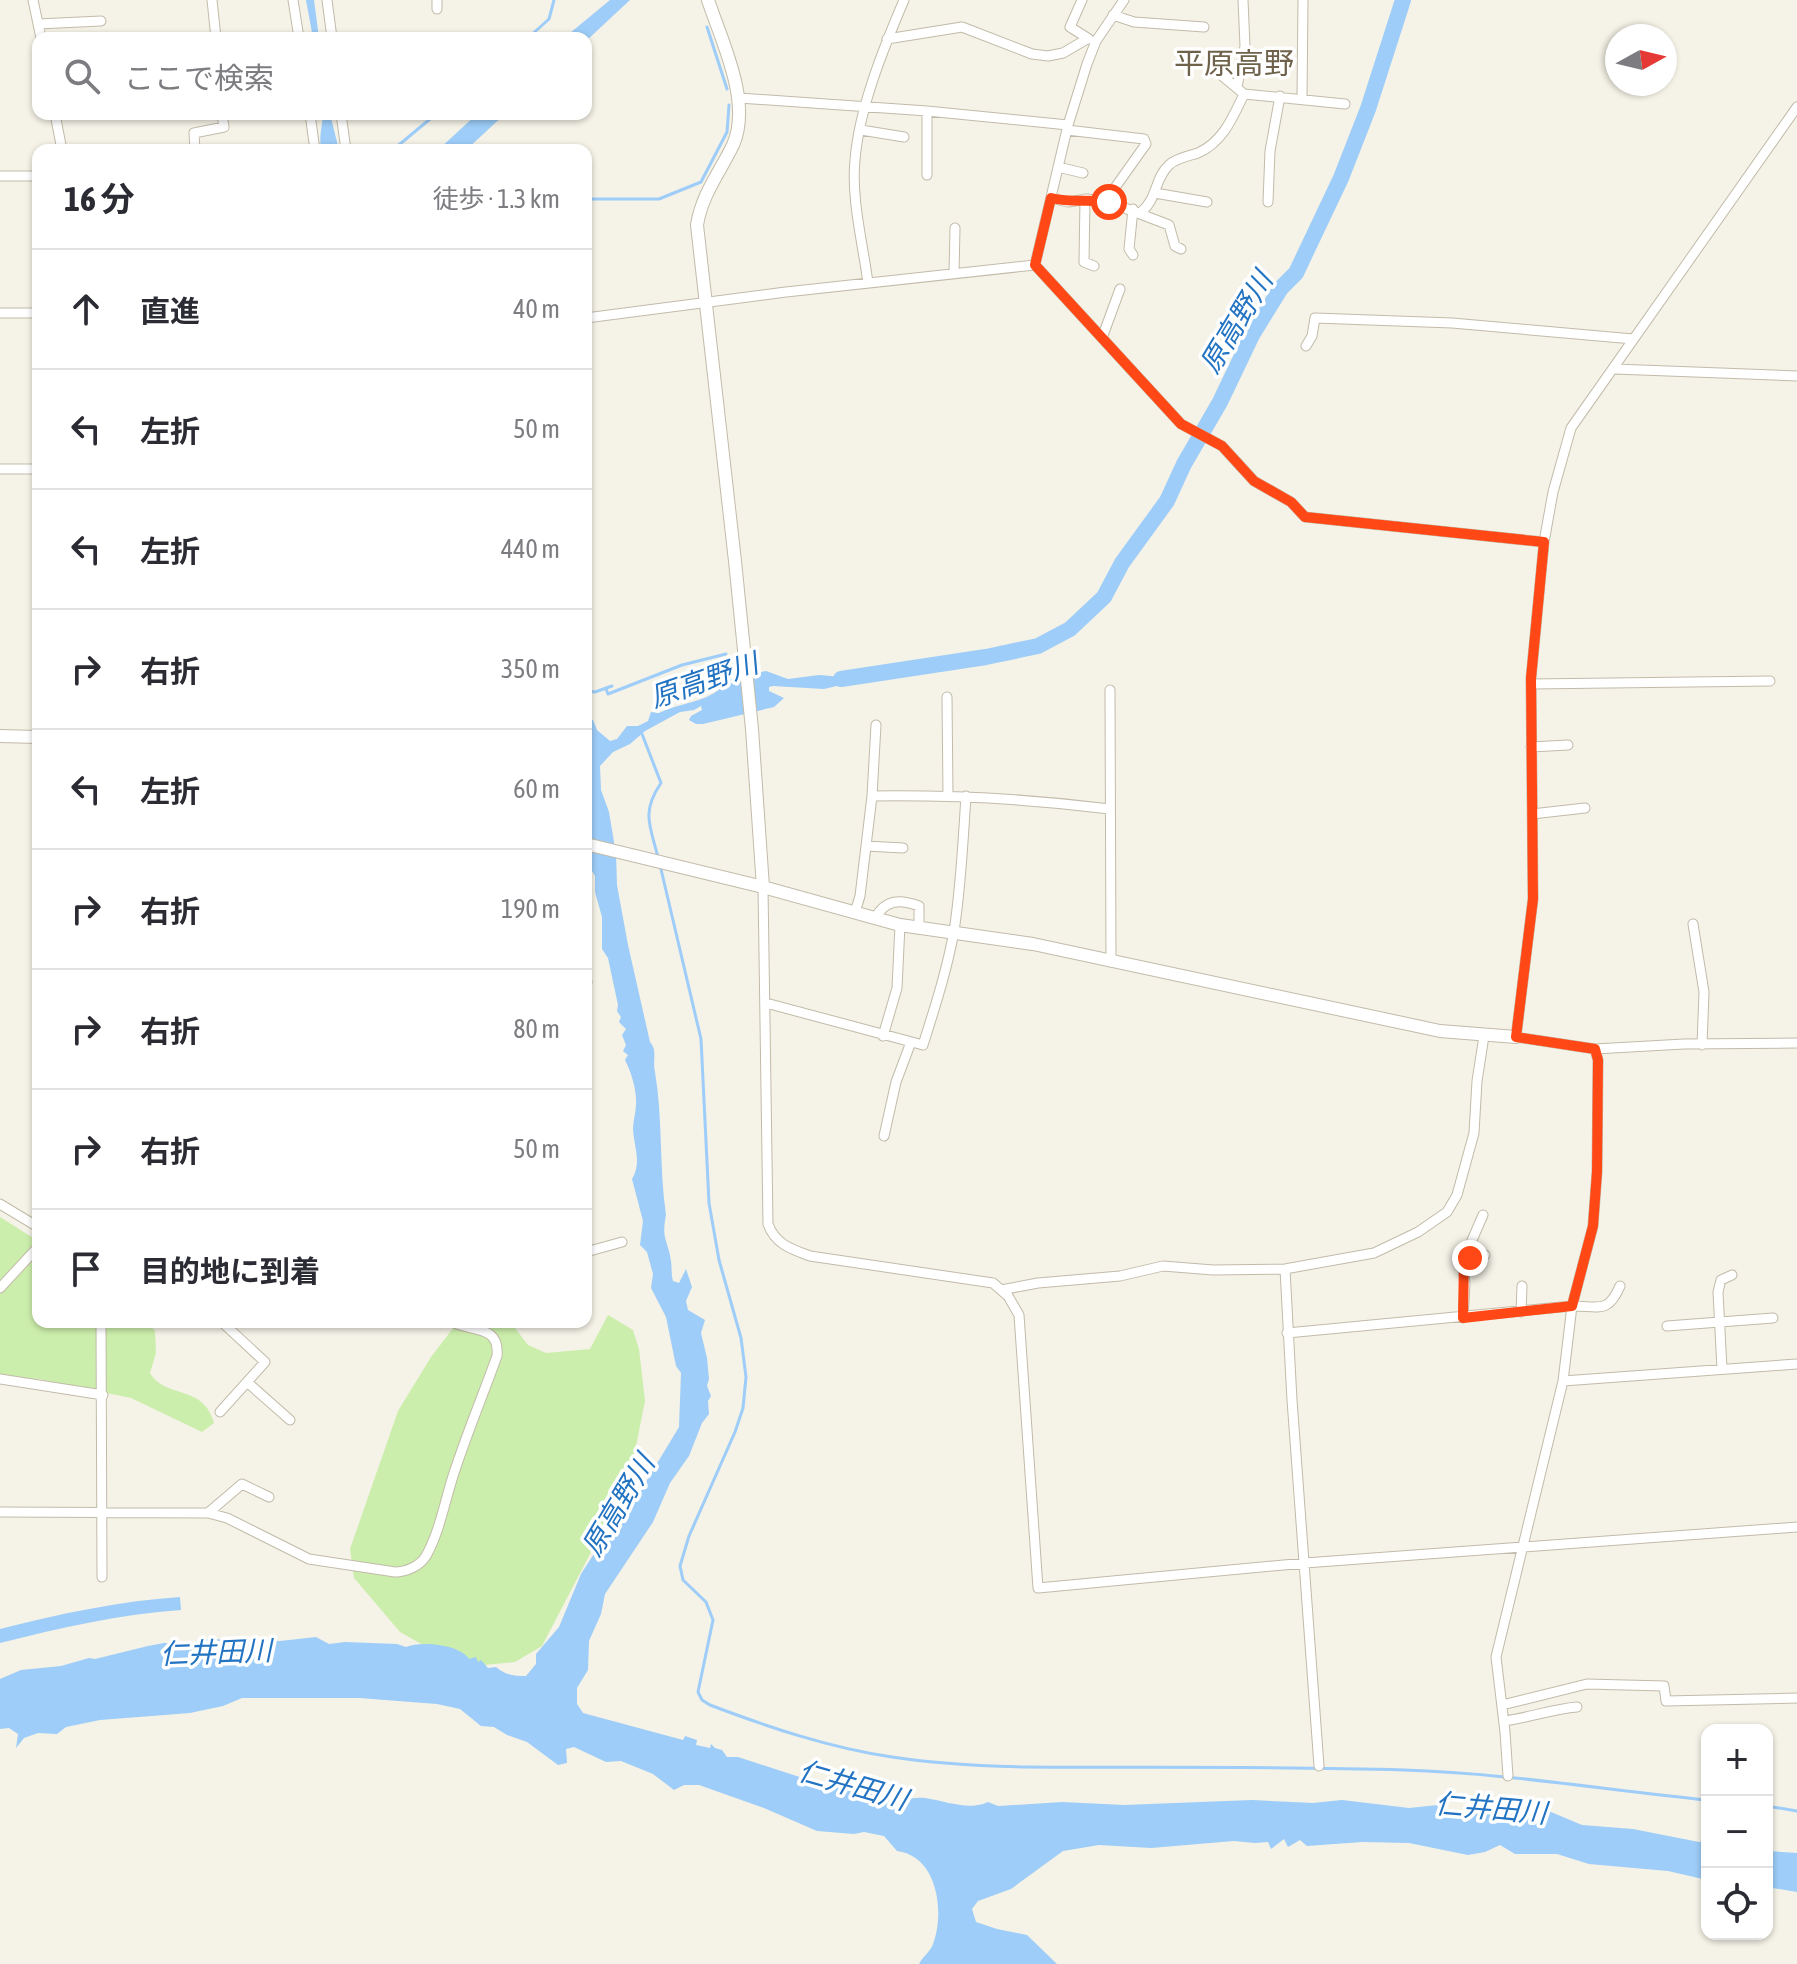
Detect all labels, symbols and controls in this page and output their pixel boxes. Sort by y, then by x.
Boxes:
north arrow [1605,24,1677,96]
search box [32,32,592,120]
district label: 平原高野 [1174,46,1294,80]
icon: search [60,54,104,98]
text: ここで検索 [124,61,274,95]
text: 16 分 [64,179,135,218]
text: 徒歩 · 1.3 km [433,184,560,214]
route start [1091,184,1127,220]
water label: 原高野川 [1193,263,1280,378]
icon: ahead [64,287,108,331]
text: 直進 [140,294,200,328]
text: 40 m [513,294,560,324]
icon: left [64,407,108,451]
text: 左折 [140,414,200,448]
text: 50 m [513,414,560,444]
icon: left [64,527,108,571]
text: 左折 [140,534,200,568]
text: 440 m [501,534,560,564]
water label: 原高野川 [646,646,765,713]
icon: right [64,647,108,691]
text: 右折 [140,654,200,688]
text: 350 m [501,654,560,684]
icon: left [64,767,108,811]
text: 左折 [140,774,200,808]
text: 60 m [513,774,560,804]
icon: right [64,887,108,931]
text: 右折 [140,894,200,928]
text: 190 m [501,894,560,924]
icon: right [64,1007,108,1051]
text: 右折 [140,1014,200,1048]
text: 80 m [513,1014,560,1044]
icon: right [64,1127,108,1171]
text: 右折 [140,1134,200,1168]
text: 50 m [513,1134,560,1164]
route end [1452,1240,1488,1276]
icon: arrive [64,1247,108,1291]
text: 目的地に到着 [140,1254,320,1288]
water label: 原高野川 [575,1446,662,1561]
water label: 仁井田川 [159,1634,276,1670]
map controls [1701,1724,1773,1940]
button: + [1701,1724,1773,1796]
water label: 仁井田川 [795,1754,914,1817]
water label: 仁井田川 [1434,1787,1551,1829]
button: − [1701,1796,1773,1868]
button: locate [1701,1868,1773,1940]

